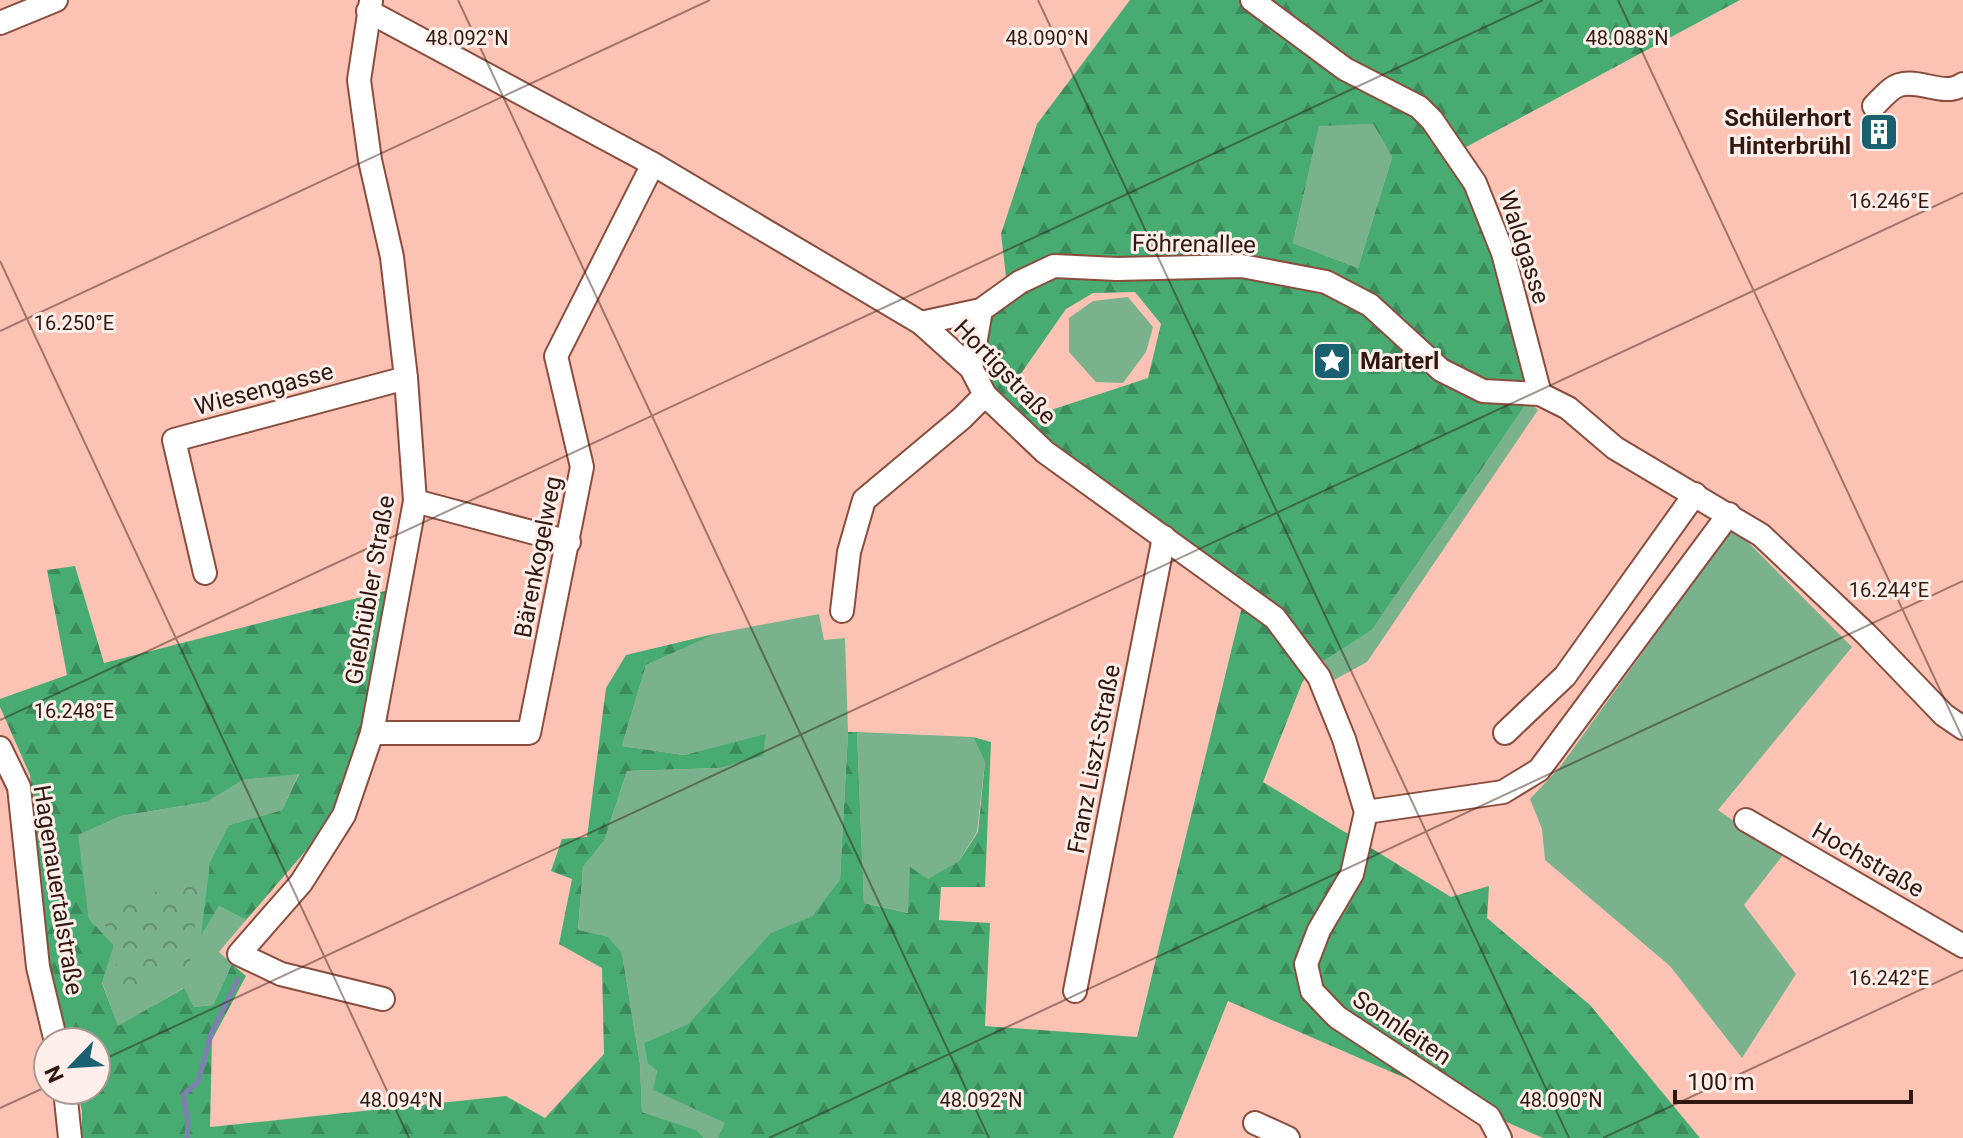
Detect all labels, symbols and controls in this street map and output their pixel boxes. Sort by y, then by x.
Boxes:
text: 48.092°N [425,26,509,50]
text: 48.090°N [1005,26,1089,50]
text: 48.088°N [1585,26,1669,50]
place label: Schülerhort Hinterbrühl [1724,104,1851,160]
building icon: Schülerhort Hinterbrühl [1858,111,1900,153]
street label: Waldgasse [1493,187,1555,307]
text: 16.246°E [1849,189,1929,213]
street label: Föhrenallee [1132,229,1256,259]
text: 16.250°E [34,311,114,335]
street label: Hortigstraße [948,314,1062,430]
place icon: Marterl [1311,340,1353,382]
place label: Marterl [1360,347,1439,375]
street label: Wiesengasse [192,357,336,421]
street label: Bärenkogelweg [509,474,567,640]
street label: Gießhübler Straße [340,493,400,687]
text: 16.244°E [1849,578,1929,602]
street label: Franz Liszt-Straße [1062,662,1126,856]
text: 16.248°E [34,699,114,723]
street label: Hagenauertalstraße [28,783,88,997]
street label: Hochstraße [1807,817,1929,903]
text: 16.242°E [1849,966,1929,990]
street label: Sonnleiten [1347,985,1457,1071]
north arrow [32,1026,112,1106]
scale bar [1675,1054,1911,1104]
text: N [40,1062,69,1087]
text: 100 m [1687,1068,1754,1096]
text: 48.094°N [359,1088,443,1112]
text: 48.092°N [939,1088,1023,1112]
text: 48.090°N [1519,1088,1603,1112]

